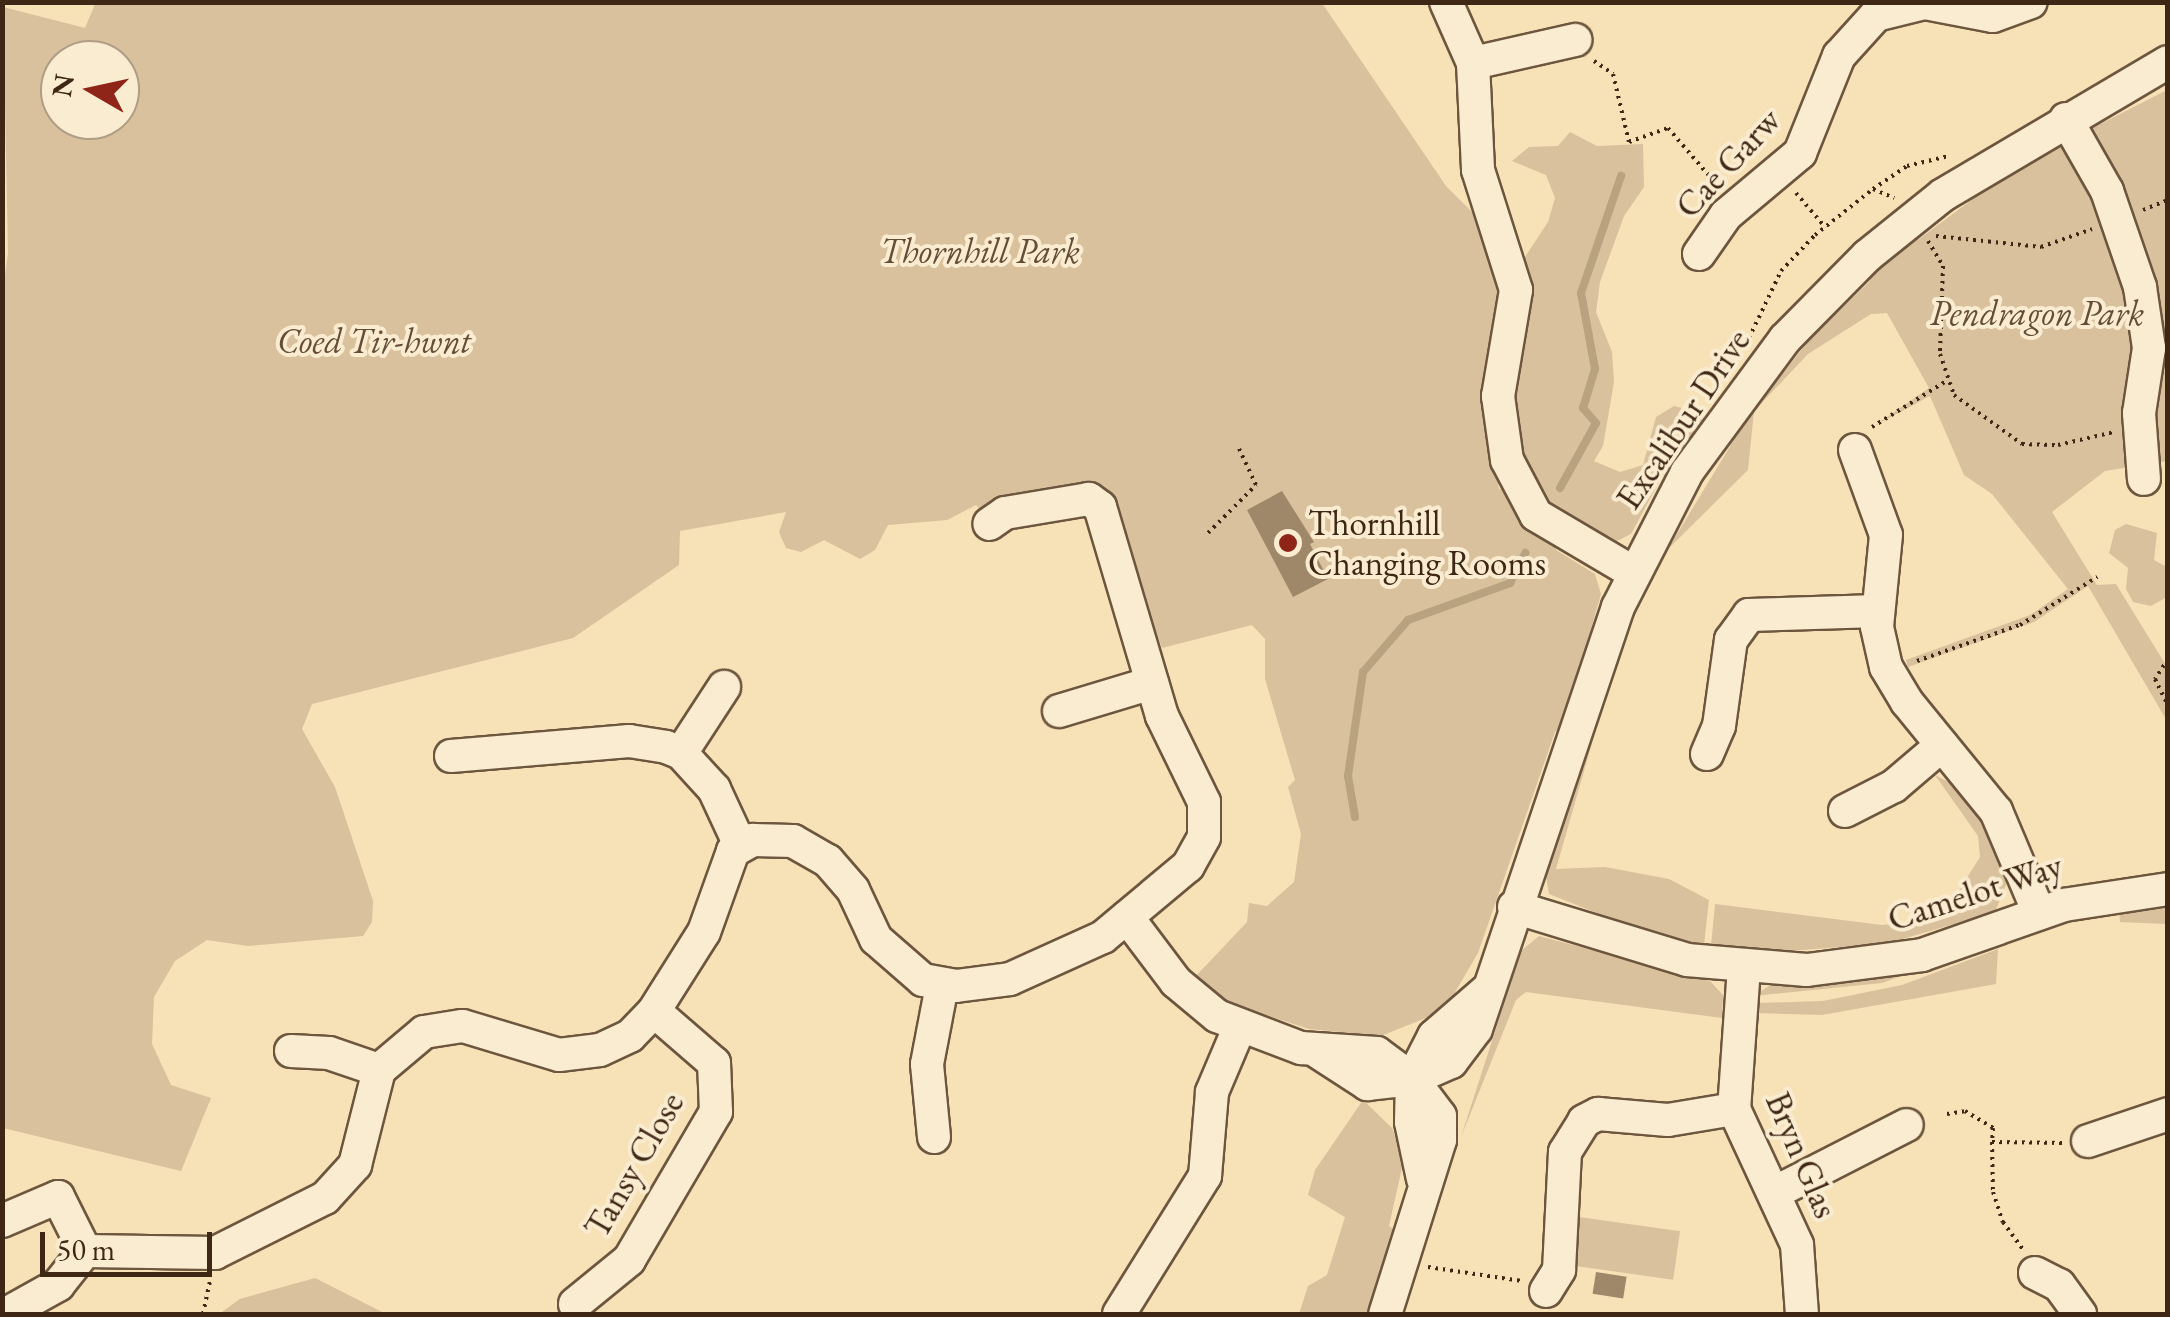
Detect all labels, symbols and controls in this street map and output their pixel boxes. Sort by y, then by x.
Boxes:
north arrow [40,40,140,140]
text: N [43,72,82,100]
street label: Cae Garw [1667,99,1789,227]
park label: Thornhill Park [880,230,1080,272]
park label: Pendragon Park [1930,292,2144,334]
park label: Coed Tir-hwnt [277,320,471,362]
street label: Excalibur Drive [1607,321,1759,517]
place label: Thornhill Changing Rooms [1308,502,1546,584]
marker: Thornhill Changing Rooms [1277,532,1299,554]
street label: Camelot Way [1882,844,2068,940]
street label: Tansy Close [576,1085,692,1245]
street label: Bryn Glas [1757,1086,1847,1224]
scale bar [45,1212,218,1274]
text: 50 m [57,1230,115,1269]

